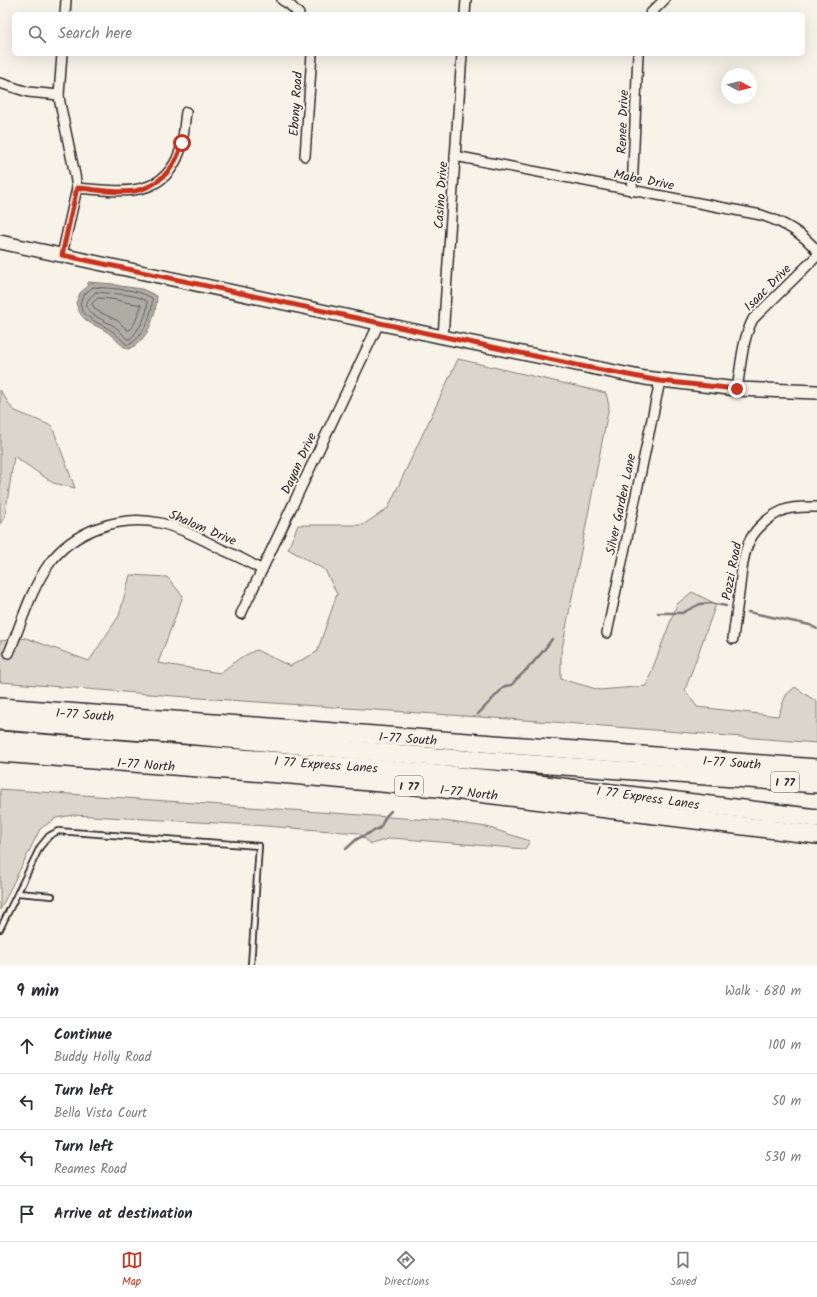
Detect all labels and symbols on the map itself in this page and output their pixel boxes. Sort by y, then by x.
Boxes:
north arrow [721,68,757,104]
street label: Ebony Road [284,71,309,137]
street label: Renee Drive [612,89,635,155]
route start [173,134,191,152]
street label: Casino Drive [429,160,454,230]
street label: Mabe Drive [612,164,676,197]
street label: Isaac Drive [739,259,797,317]
route end [728,380,746,398]
street label: Dayan Drive [276,429,323,498]
street label: Silver Garden Lane [601,452,642,557]
street label: Shalom Drive [165,505,240,552]
street label: Pozzi Road [717,540,748,602]
street label: I-77 South [55,703,115,728]
street label: I-77 South [378,727,438,752]
street label: I 77 Express Lanes [273,751,379,780]
street label: I-77 South [702,751,762,776]
street label: I-77 North [116,753,176,778]
road number: I 77 [771,772,799,792]
road number: I 77 [395,776,423,796]
street label: I-77 North [439,780,499,807]
street label: I 77 Express Lanes [595,781,701,816]

